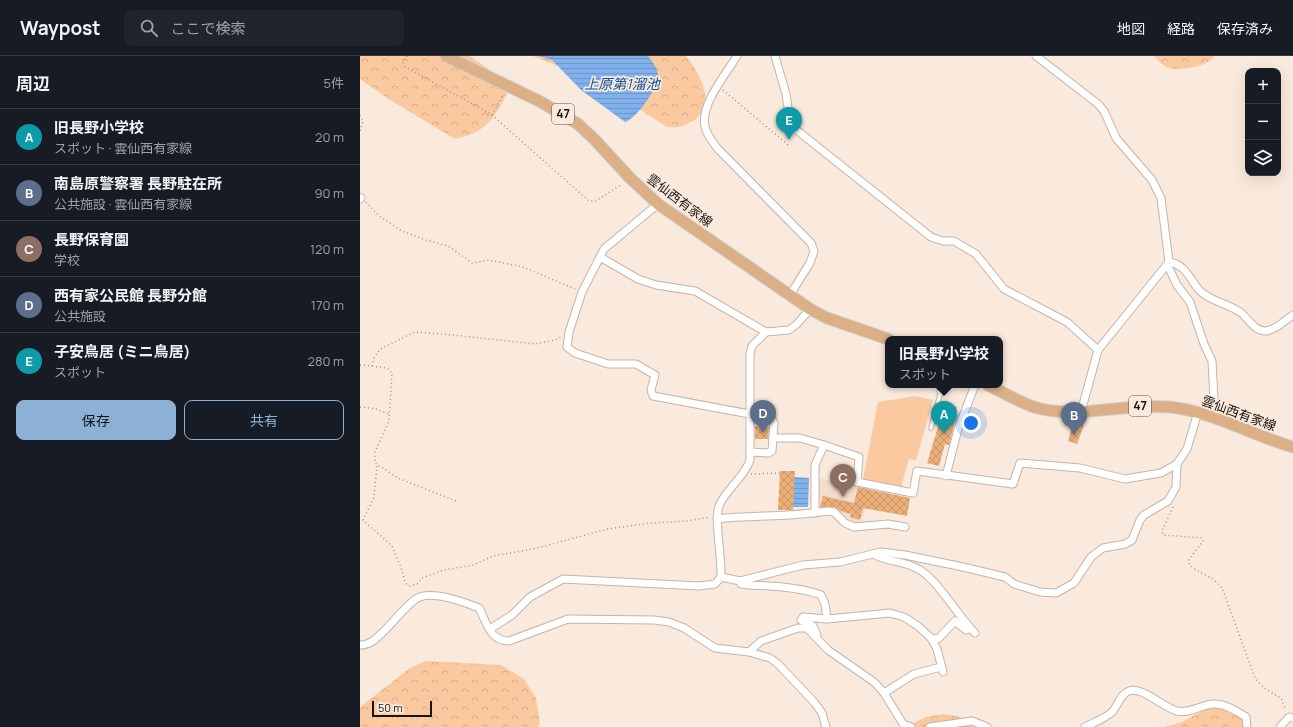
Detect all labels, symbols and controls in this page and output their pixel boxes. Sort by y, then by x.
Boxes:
search box [124,10,404,46]
text: Waypost [20,15,100,41]
icon: search [138,17,160,39]
text: ここで検索 [170,18,245,39]
text: 地図 [1117,19,1145,38]
text: 経路 [1167,19,1195,38]
text: 保存済み [1217,19,1273,38]
map controls [1245,68,1281,176]
button: + [1245,68,1281,104]
text: 周辺 [16,72,50,95]
text: 5件 [323,74,344,92]
water label: 上原第1溜池 [584,74,662,93]
road number: 47 [552,104,574,124]
button: − [1245,104,1281,140]
pin: E [776,107,802,140]
text: 旧長野小学校 [54,117,144,138]
text: A [25,128,33,146]
text: 20 m [315,128,344,146]
text: スポット · 雲仙西有家線 [54,139,192,157]
button: layers [1245,140,1281,176]
street label: 雲仙西有家線 [643,169,717,231]
text: 南島原警察署 長野駐在所 [54,173,222,194]
text: B [25,184,33,202]
text: 90 m [314,184,344,202]
text: 公共施設 · 雲仙西有家線 [54,195,192,213]
text: 長野保育園 [54,229,129,250]
text: C [24,240,34,258]
text: 120 m [310,240,344,258]
text: 学校 [54,251,80,269]
text: 西有家公民館 長野分館 [54,285,207,306]
text: D [24,296,34,314]
text: 170 m [311,296,344,314]
text: 公共施設 [54,307,106,325]
popup [885,336,1003,388]
text: 子安鳥居 (ミニ鳥居) [54,341,191,362]
text: 旧長野小学校 [899,343,989,364]
text: E [25,352,33,370]
text: 280 m [307,352,344,370]
text: スポット [54,363,106,381]
text: スポット [899,365,951,383]
street label: 雲仙西有家線 [1199,391,1279,435]
road number: 47 [1129,396,1151,416]
button: 保存 [16,400,176,440]
button: 共有 [184,400,344,440]
pin: D [750,400,776,433]
pin: A [931,401,957,434]
pin: B [1061,402,1087,435]
your location [961,413,981,433]
pin: C [830,464,856,497]
scale bar [372,699,432,718]
text: 50 m [378,700,403,715]

